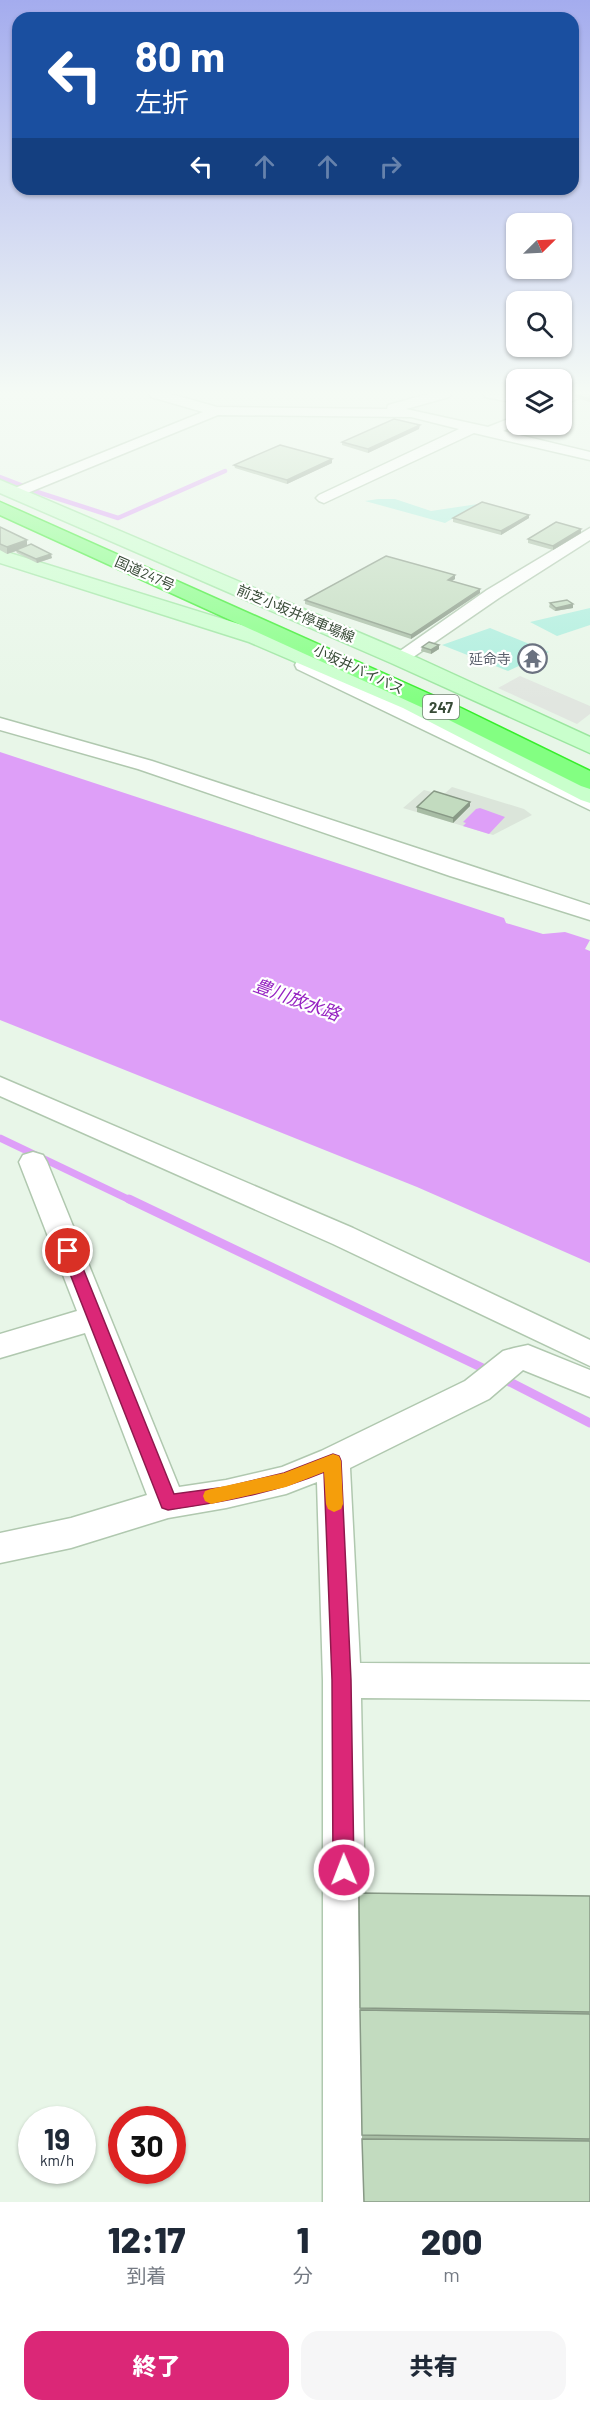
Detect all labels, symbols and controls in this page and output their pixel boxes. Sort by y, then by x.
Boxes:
text: 80 m [135,30,225,80]
icon: left [36,36,114,114]
text: 左折 [135,85,189,117]
icon: left [185,150,218,183]
icon: ahead [248,150,281,183]
icon: ahead [311,150,344,183]
icon: right [374,150,407,183]
north arrow [506,213,572,279]
map controls [506,213,572,435]
button: search [506,291,572,357]
button: layers [506,369,572,435]
street label: 国道247号 [113,552,177,594]
street label: 前芝小坂井停車場線 [235,581,357,645]
street label: 小坂井バイパス [311,641,407,697]
temple icon: 延命寺 [516,642,548,674]
place label: 延命寺 [469,650,511,667]
road number: 247 [423,695,459,719]
water label: 豊川放水路 [251,973,345,1025]
pin [42,1225,93,1276]
icon: arrive [51,1234,84,1267]
position arrow [312,1838,376,1902]
speed limit sign: 30 [108,2106,186,2184]
text: 19 [44,2120,70,2156]
text: km/h [40,2151,74,2169]
text: 12:17 [108,2217,185,2260]
text: 1 [297,2217,309,2260]
text: 200 [421,2219,482,2262]
text: m [443,2262,460,2286]
text: 到着 [127,2263,167,2287]
text: 分 [293,2263,313,2287]
button: 終了 [24,2331,289,2400]
button: 共有 [301,2331,566,2400]

